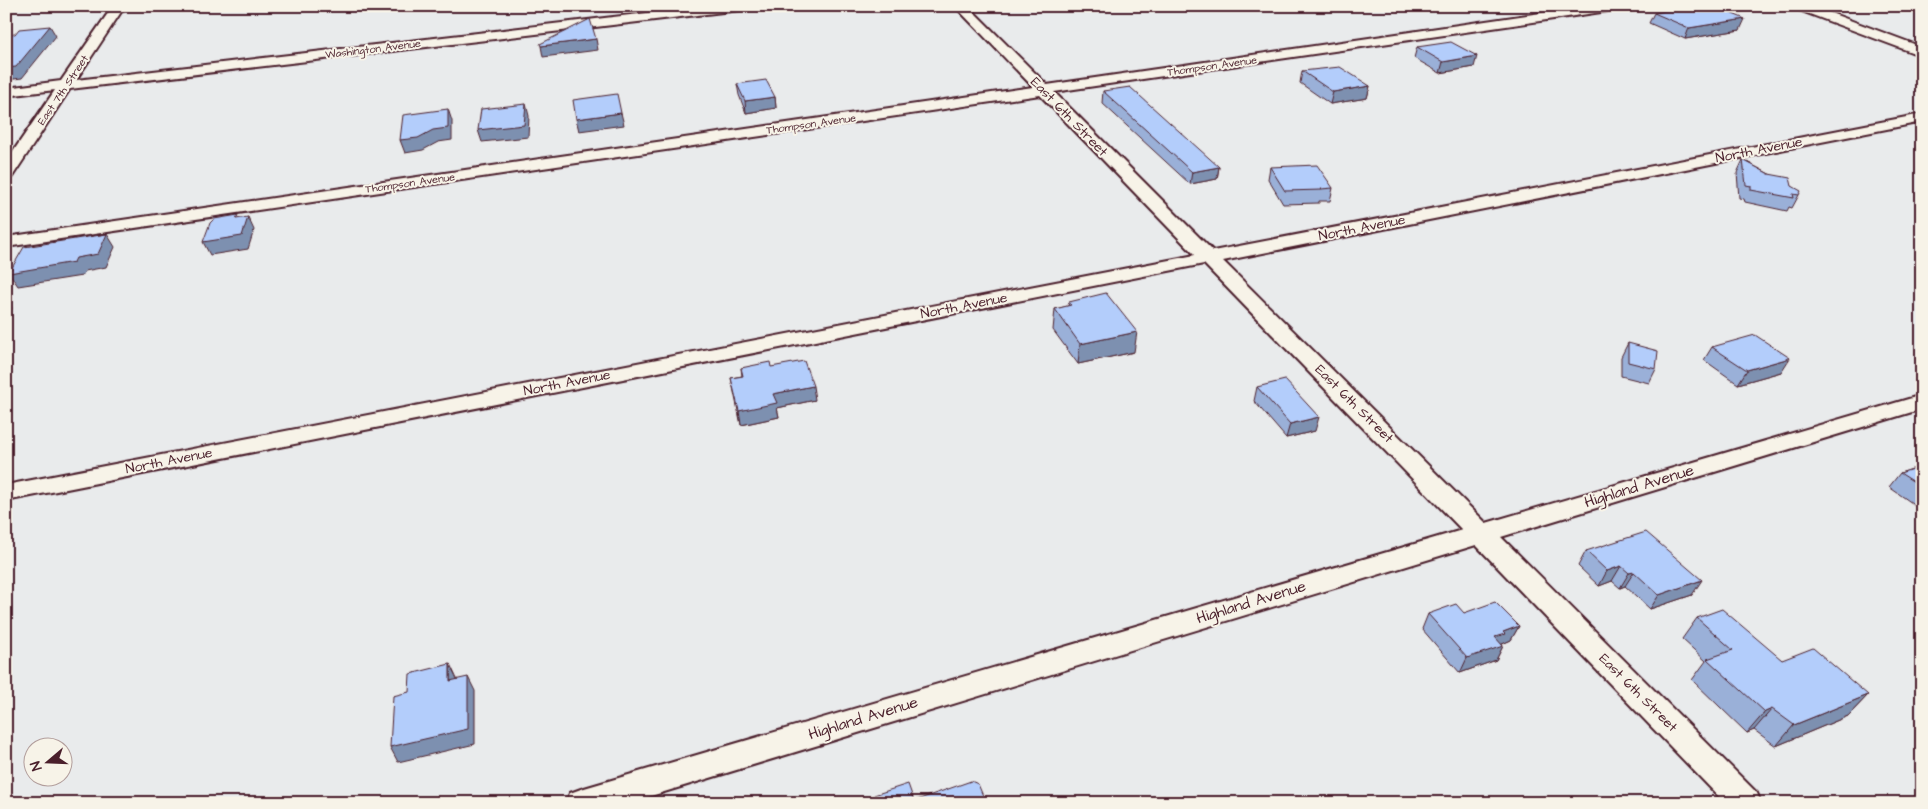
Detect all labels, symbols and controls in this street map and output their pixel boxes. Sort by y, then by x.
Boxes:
street label: Washington Avenue [324,36,422,63]
street label: East 7th Street [34,52,92,128]
street label: Thompson Avenue [1166,52,1258,80]
street label: East 6th Street [1026,73,1113,162]
street label: Thompson Avenue [765,110,857,138]
street label: North Avenue [1714,132,1805,168]
street label: Thompson Avenue [364,169,456,197]
street label: North Avenue [1317,210,1408,246]
street label: North Avenue [919,288,1010,324]
street label: East 6th Street [1310,360,1398,448]
street label: North Avenue [522,365,613,401]
street label: North Avenue [124,443,215,479]
street label: Highland Avenue [1581,459,1697,514]
street label: Highland Avenue [1193,575,1309,630]
street label: East 6th Street [1594,649,1682,737]
street label: Highland Avenue [805,691,921,746]
north arrow [22,736,72,786]
text: N [26,758,48,773]

